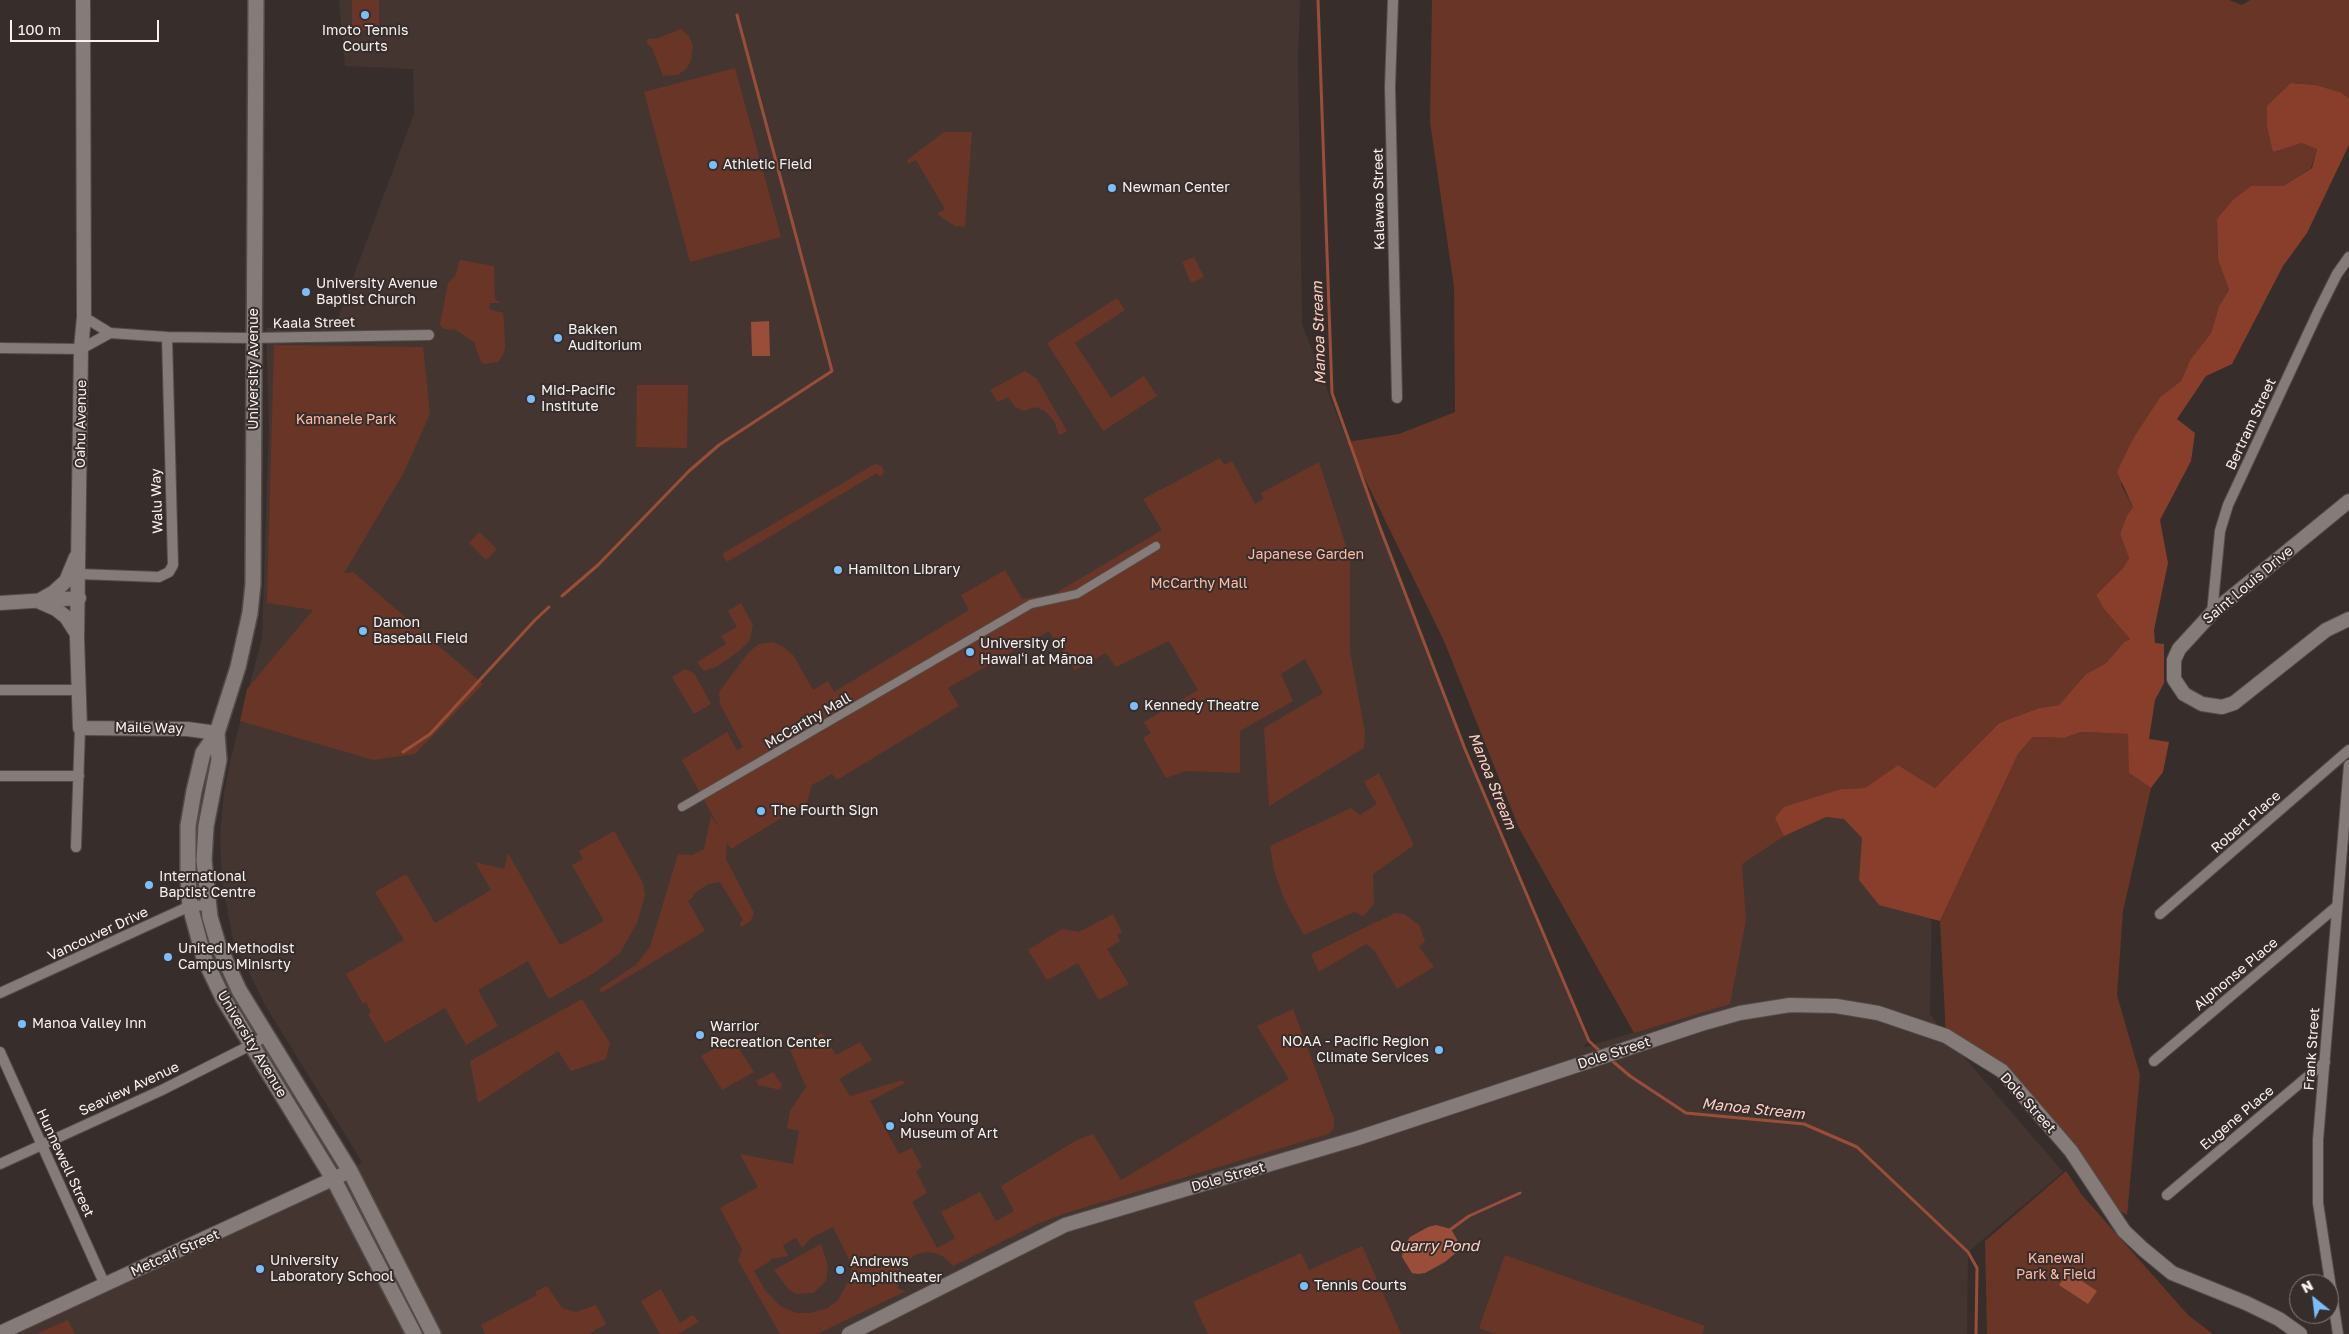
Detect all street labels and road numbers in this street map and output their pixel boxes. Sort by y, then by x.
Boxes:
street label: Kalawao Street [1370,148,1388,250]
street label: University Avenue [246,308,262,430]
street label: Kaala Street [273,314,355,332]
street label: Bertram Street [2222,375,2280,473]
street label: Oahu Avenue [72,380,90,468]
street label: Walu Way [147,468,167,534]
street label: Saint Louis Drive [2200,542,2296,628]
street label: McCarthy Mall [762,689,854,753]
street label: Maile Way [115,719,183,737]
street label: Robert Place [2208,787,2284,857]
street label: Vancouver Drive [45,903,151,965]
street label: Alphonse Place [2191,934,2281,1014]
street label: University Avenue [214,988,290,1100]
street label: Frank Street [2301,1007,2323,1091]
street label: Dole Street [1575,1033,1653,1073]
street label: Seaview Avenue [76,1058,182,1120]
street label: Dole Street [1996,1069,2060,1137]
street label: Eugene Place [2197,1082,2277,1154]
street label: Hunnewell Street [33,1106,97,1220]
street label: Dole Street [1189,1159,1267,1195]
street label: Metcalf Street [128,1226,222,1280]

